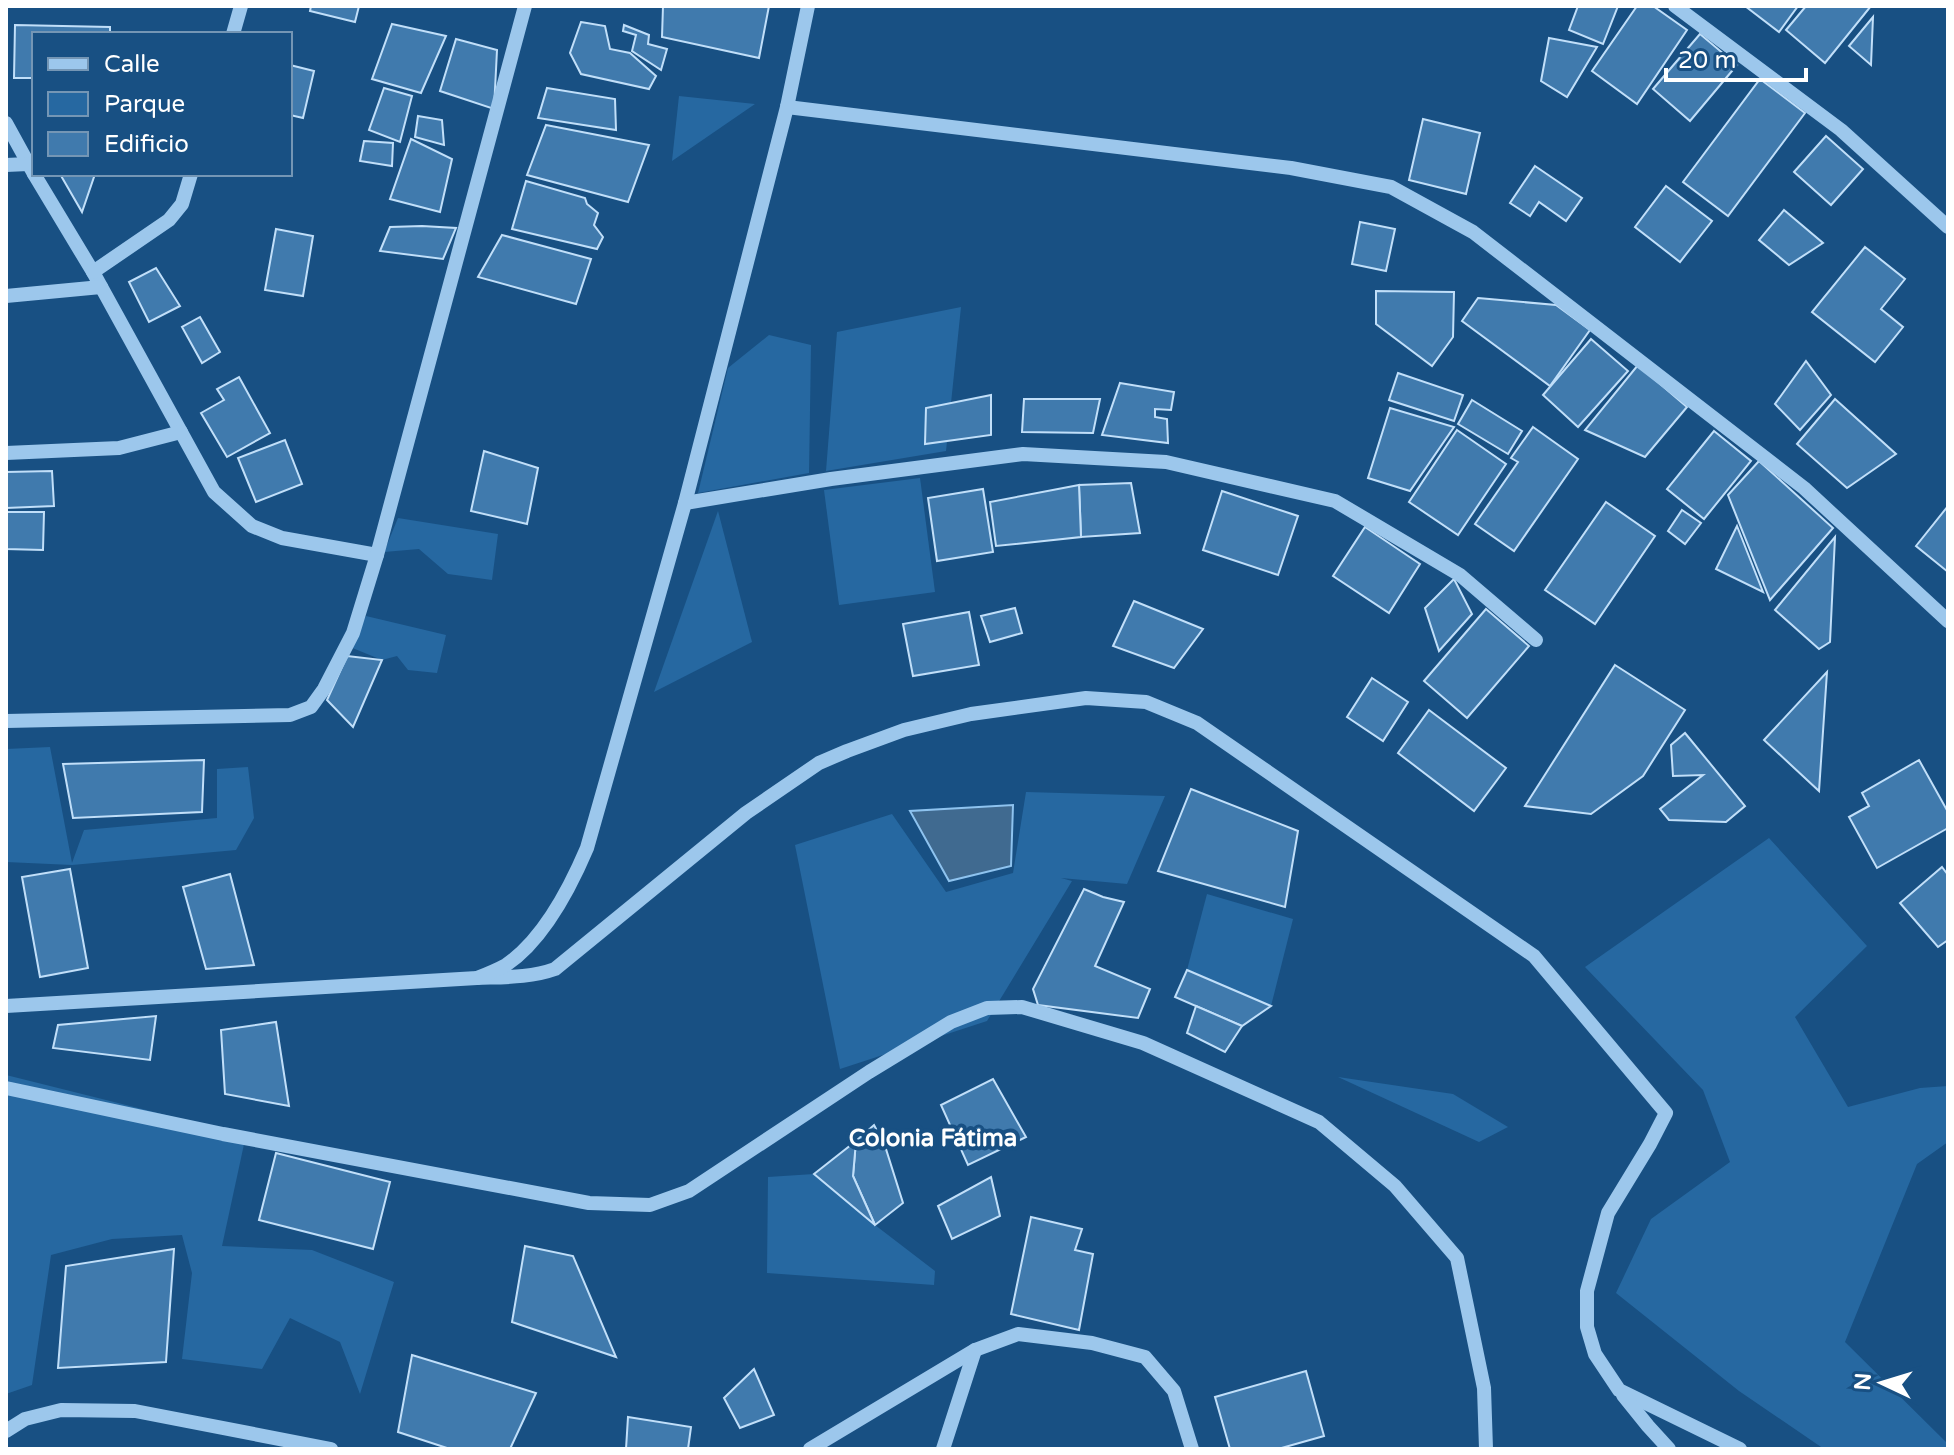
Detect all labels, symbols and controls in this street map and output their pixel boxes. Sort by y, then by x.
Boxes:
legend [32,32,292,176]
scale bar [1666,32,1806,82]
text: 20 m [1678,46,1736,75]
text: Calle [104,50,160,79]
text: Parque [104,90,185,119]
text: Edificio [104,130,189,159]
district label: Colonia Fátima [849,1124,1017,1153]
north arrow [1842,1343,1922,1423]
text: N [1849,1372,1877,1391]

